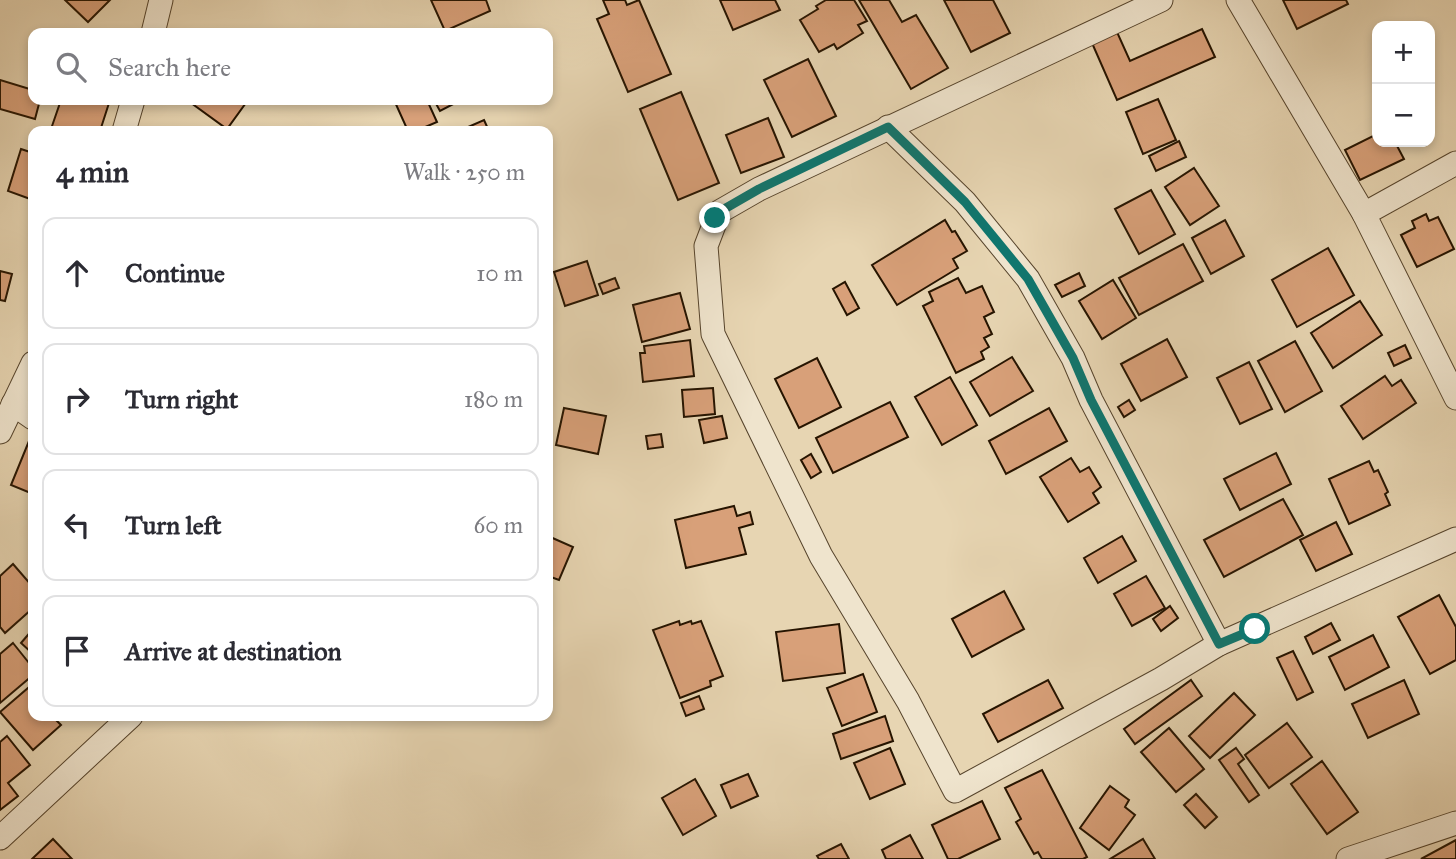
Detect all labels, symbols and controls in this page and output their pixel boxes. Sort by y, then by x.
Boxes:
map controls [1372,21,1435,147]
button: + [1372,21,1435,84]
search box [28,28,553,105]
icon: search [52,48,90,86]
text: Search here [108,51,231,83]
button: − [1372,84,1435,147]
text: 4 min [56,154,129,190]
text: Walk · 250 m [403,158,525,186]
route end [699,202,730,233]
icon: ahead [58,254,96,292]
text: Continue [125,257,225,289]
text: 10 m [476,259,523,287]
icon: right [58,380,96,418]
text: Turn right [125,383,238,415]
text: 180 m [464,385,523,413]
icon: left [58,506,96,544]
text: Turn left [125,509,221,541]
text: 60 m [474,511,523,539]
route start [1239,613,1270,644]
icon: arrive [58,632,96,670]
text: Arrive at destination [125,635,342,667]

